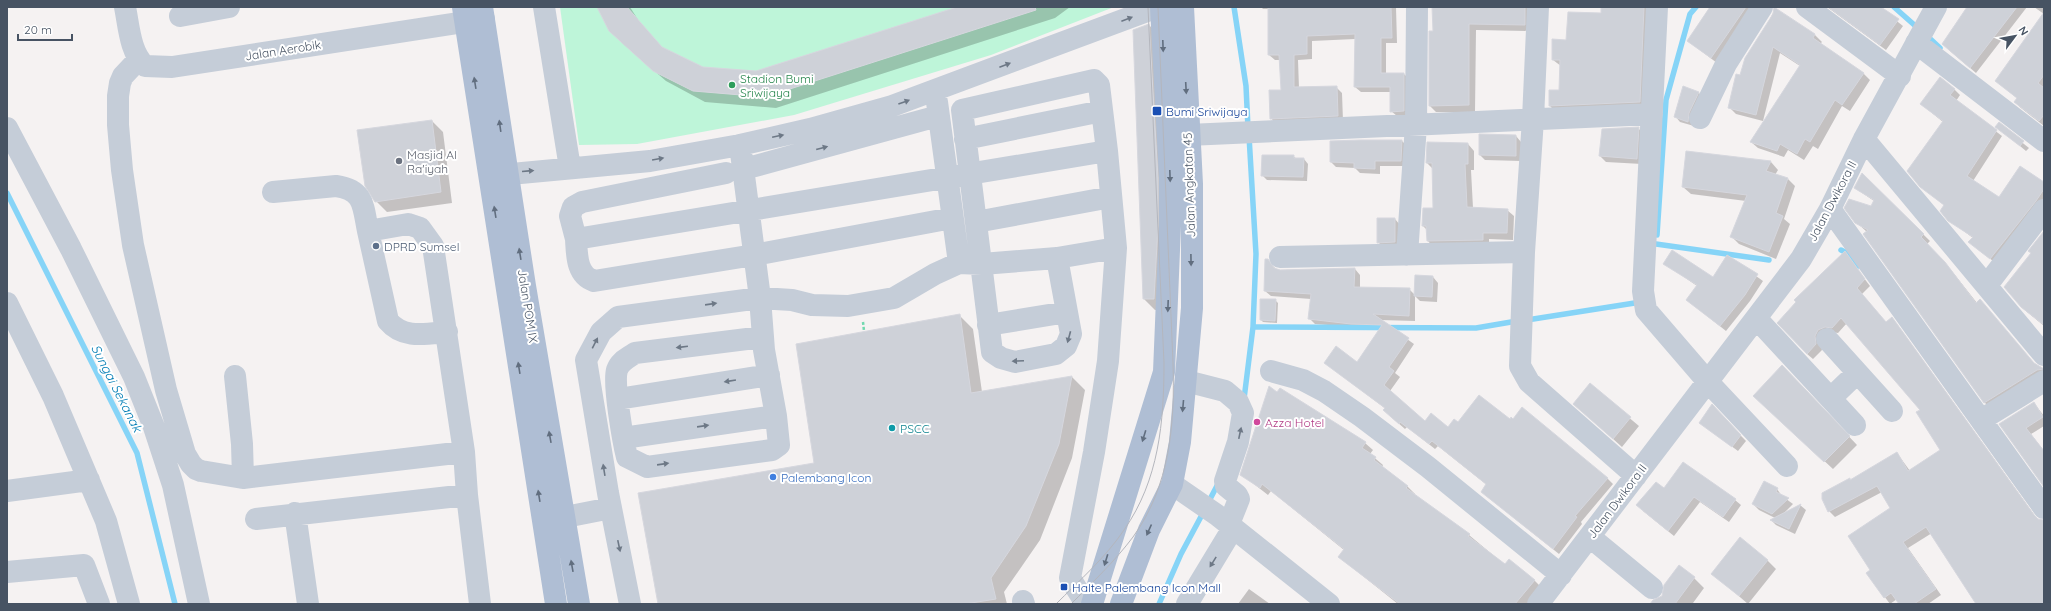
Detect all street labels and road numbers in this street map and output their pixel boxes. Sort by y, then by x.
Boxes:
street label: Jalan Aerobik [244,37,322,63]
street label: Jalan Angkatan 45 [1180,132,1198,238]
street label: Jalan Dwikora II [1804,158,1860,244]
street label: Jalan POM IX [515,268,541,344]
street label: Jalan Dwikora II [1584,461,1650,541]

